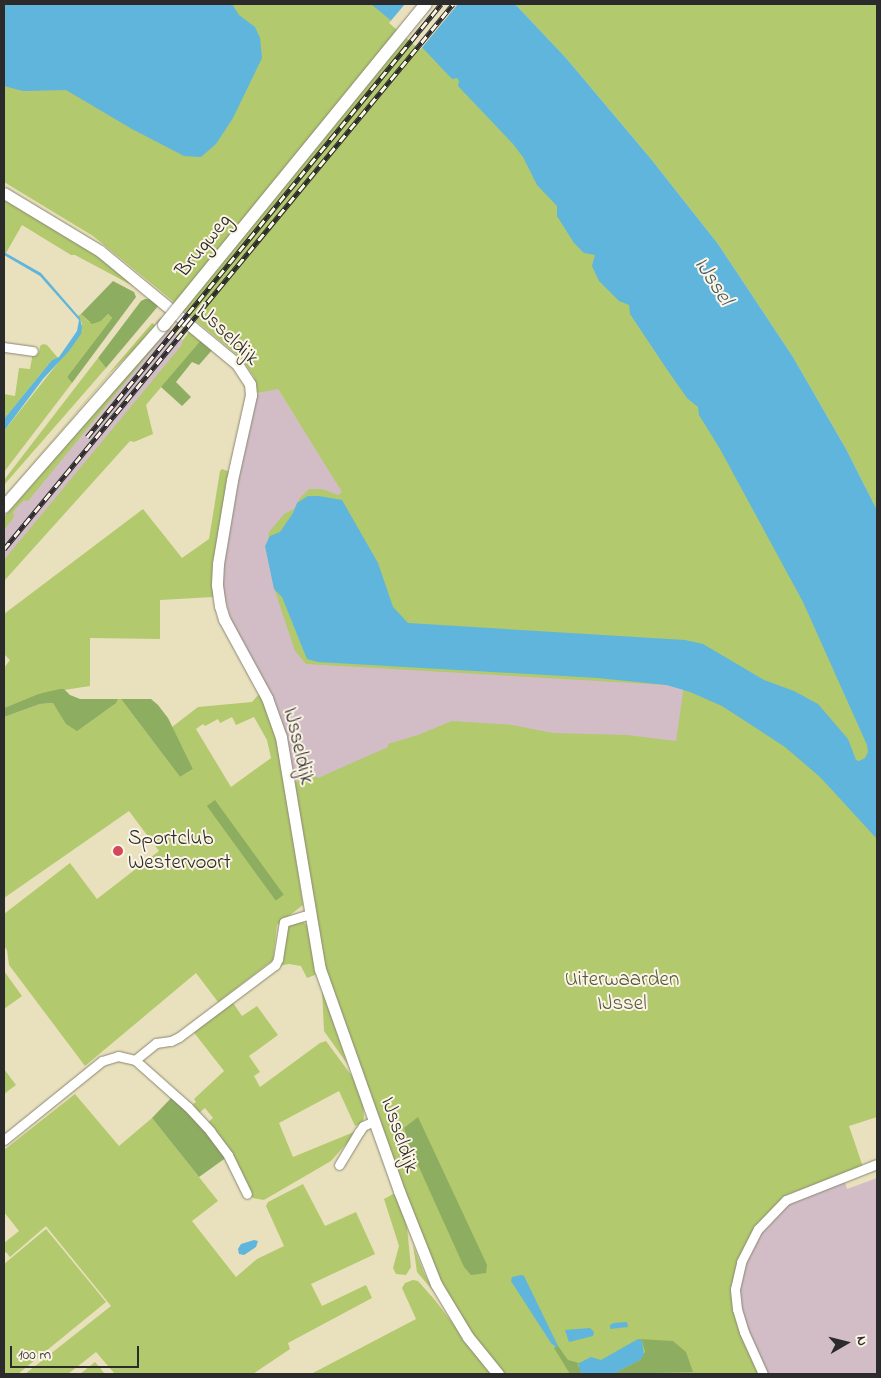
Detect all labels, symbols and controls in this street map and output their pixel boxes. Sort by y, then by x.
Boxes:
street label: Brugweg [171,209,237,283]
water label: IJssel [687,253,737,311]
street label: IJsseldijk [190,299,264,371]
street label: IJsseldijk [277,705,319,787]
place label: Sportclub Westervoort [128,826,231,876]
marker: Sportclub Westervoort [112,845,124,857]
park label: Uiterwaarden IJssel [565,967,679,1017]
street label: IJsseldijk [374,1094,424,1176]
north arrow [821,1318,871,1368]
text: N [850,1335,872,1347]
scale bar [12,1336,141,1368]
text: 100 m [18,1344,51,1366]

